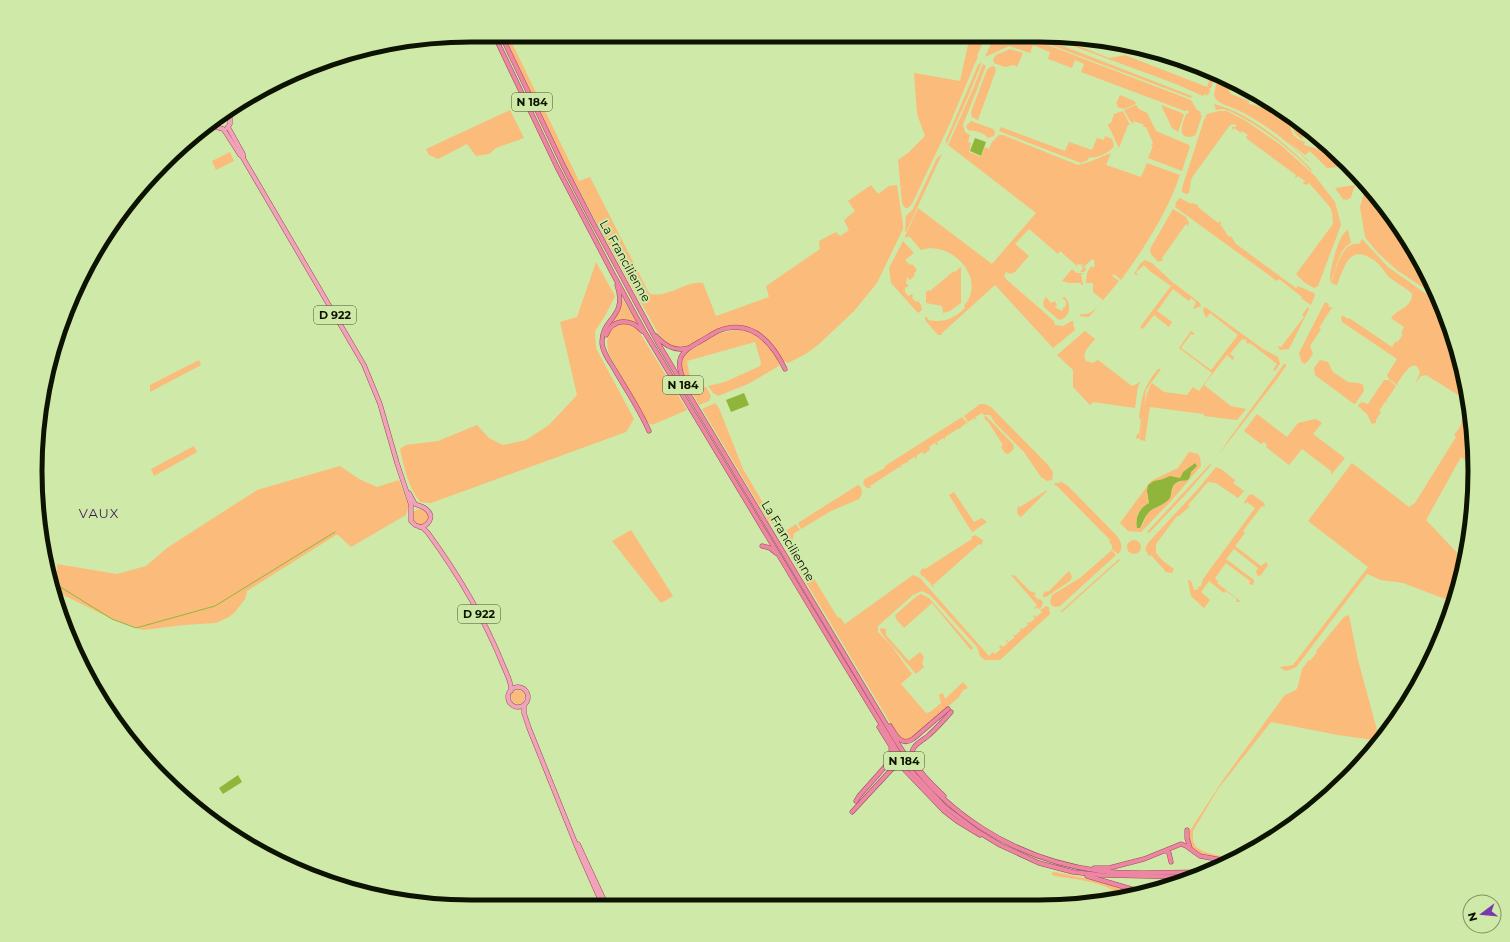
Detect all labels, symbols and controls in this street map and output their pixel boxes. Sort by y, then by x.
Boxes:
road number: N 184 [512,93,552,111]
street label: La Francilienne [597,217,654,304]
road number: D 922 [314,306,356,324]
road number: N 184 [663,376,703,394]
street label: La Francilienne [758,498,818,584]
district label: VAUX [79,505,119,521]
road number: D 922 [458,605,500,623]
road number: N 184 [884,752,924,770]
north arrow [1462,894,1502,934]
text: N [1464,911,1480,923]

